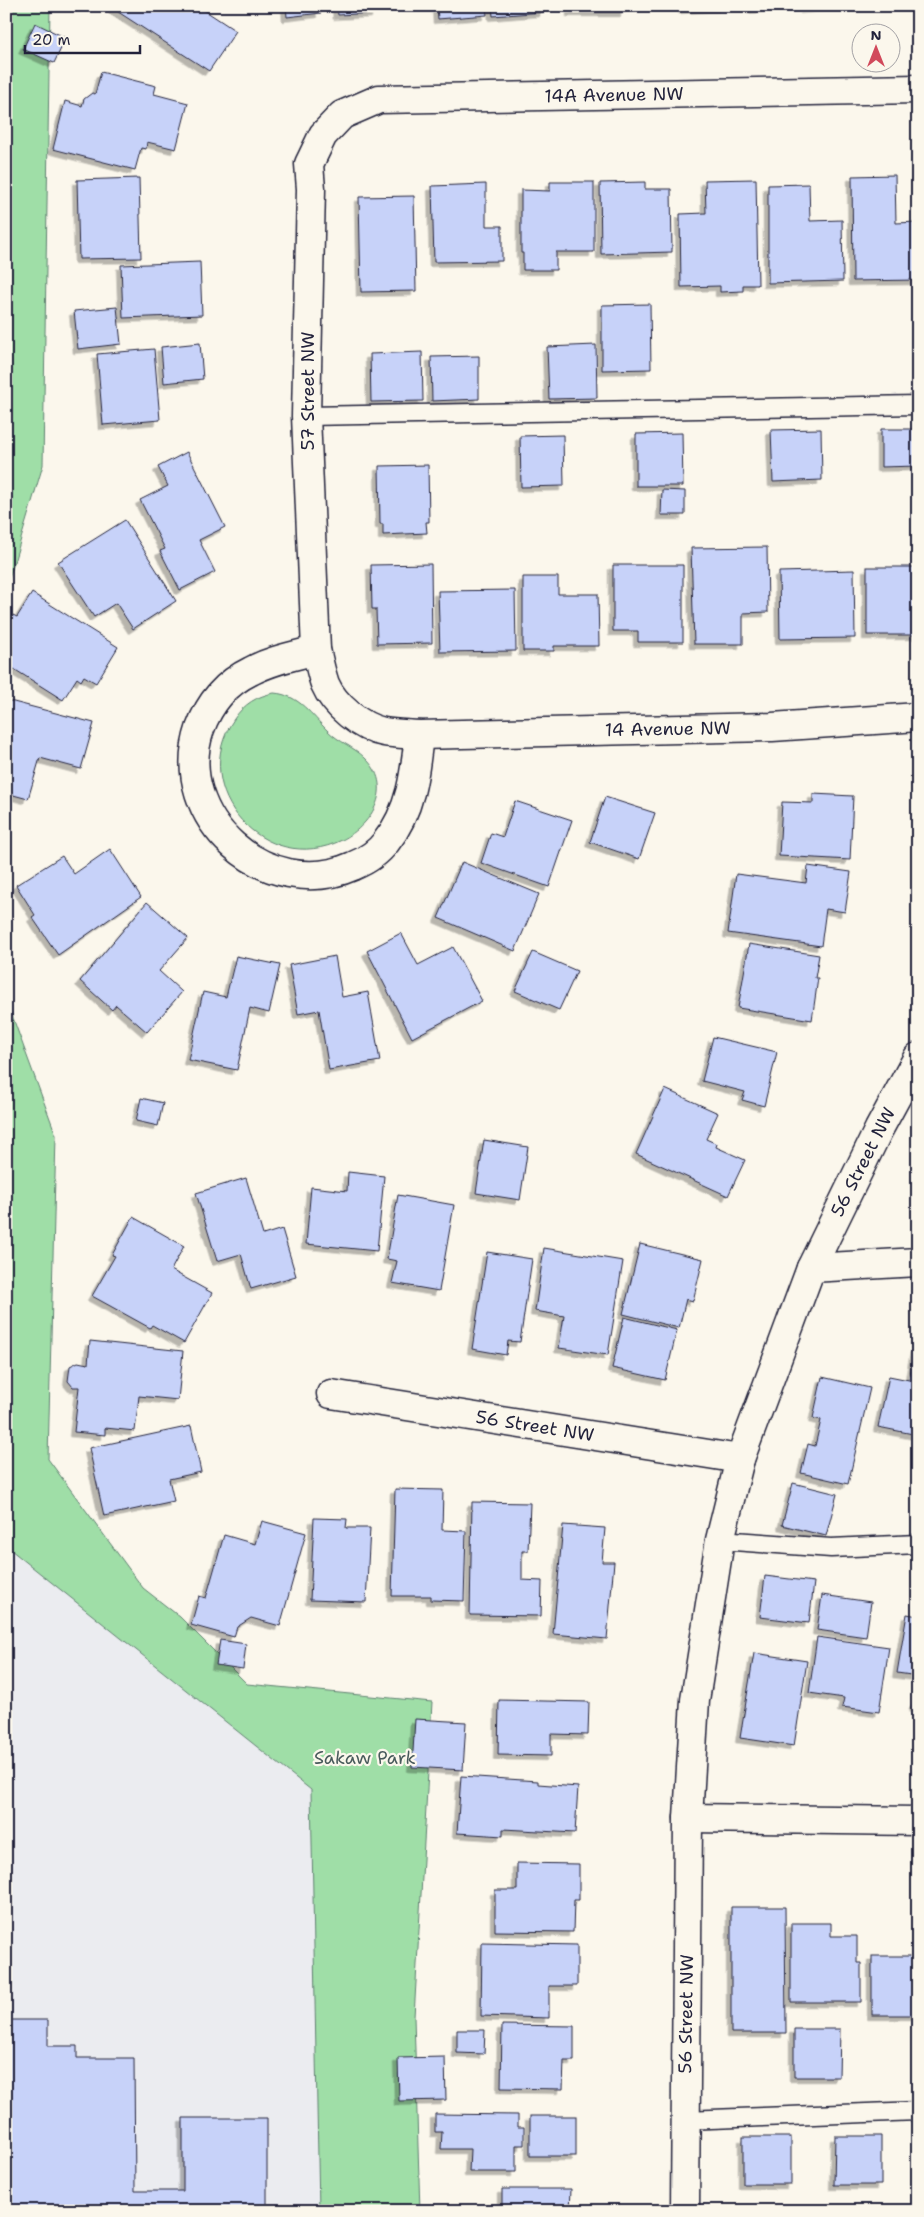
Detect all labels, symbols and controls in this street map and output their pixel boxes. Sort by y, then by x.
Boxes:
scale bar [25,22,140,54]
north arrow [852,22,902,72]
text: N [870,26,882,44]
text: 20 m [32,30,71,50]
street label: 14A Avenue NW [544,82,684,108]
street label: 57 Street NW [296,332,320,450]
street label: 14 Avenue NW [605,716,731,742]
street label: 56 Street NW [825,1103,901,1221]
street label: 56 Street NW [474,1405,596,1447]
park label: Sakaw Park [314,1746,416,1770]
street label: 56 Street NW [673,1954,699,2074]

